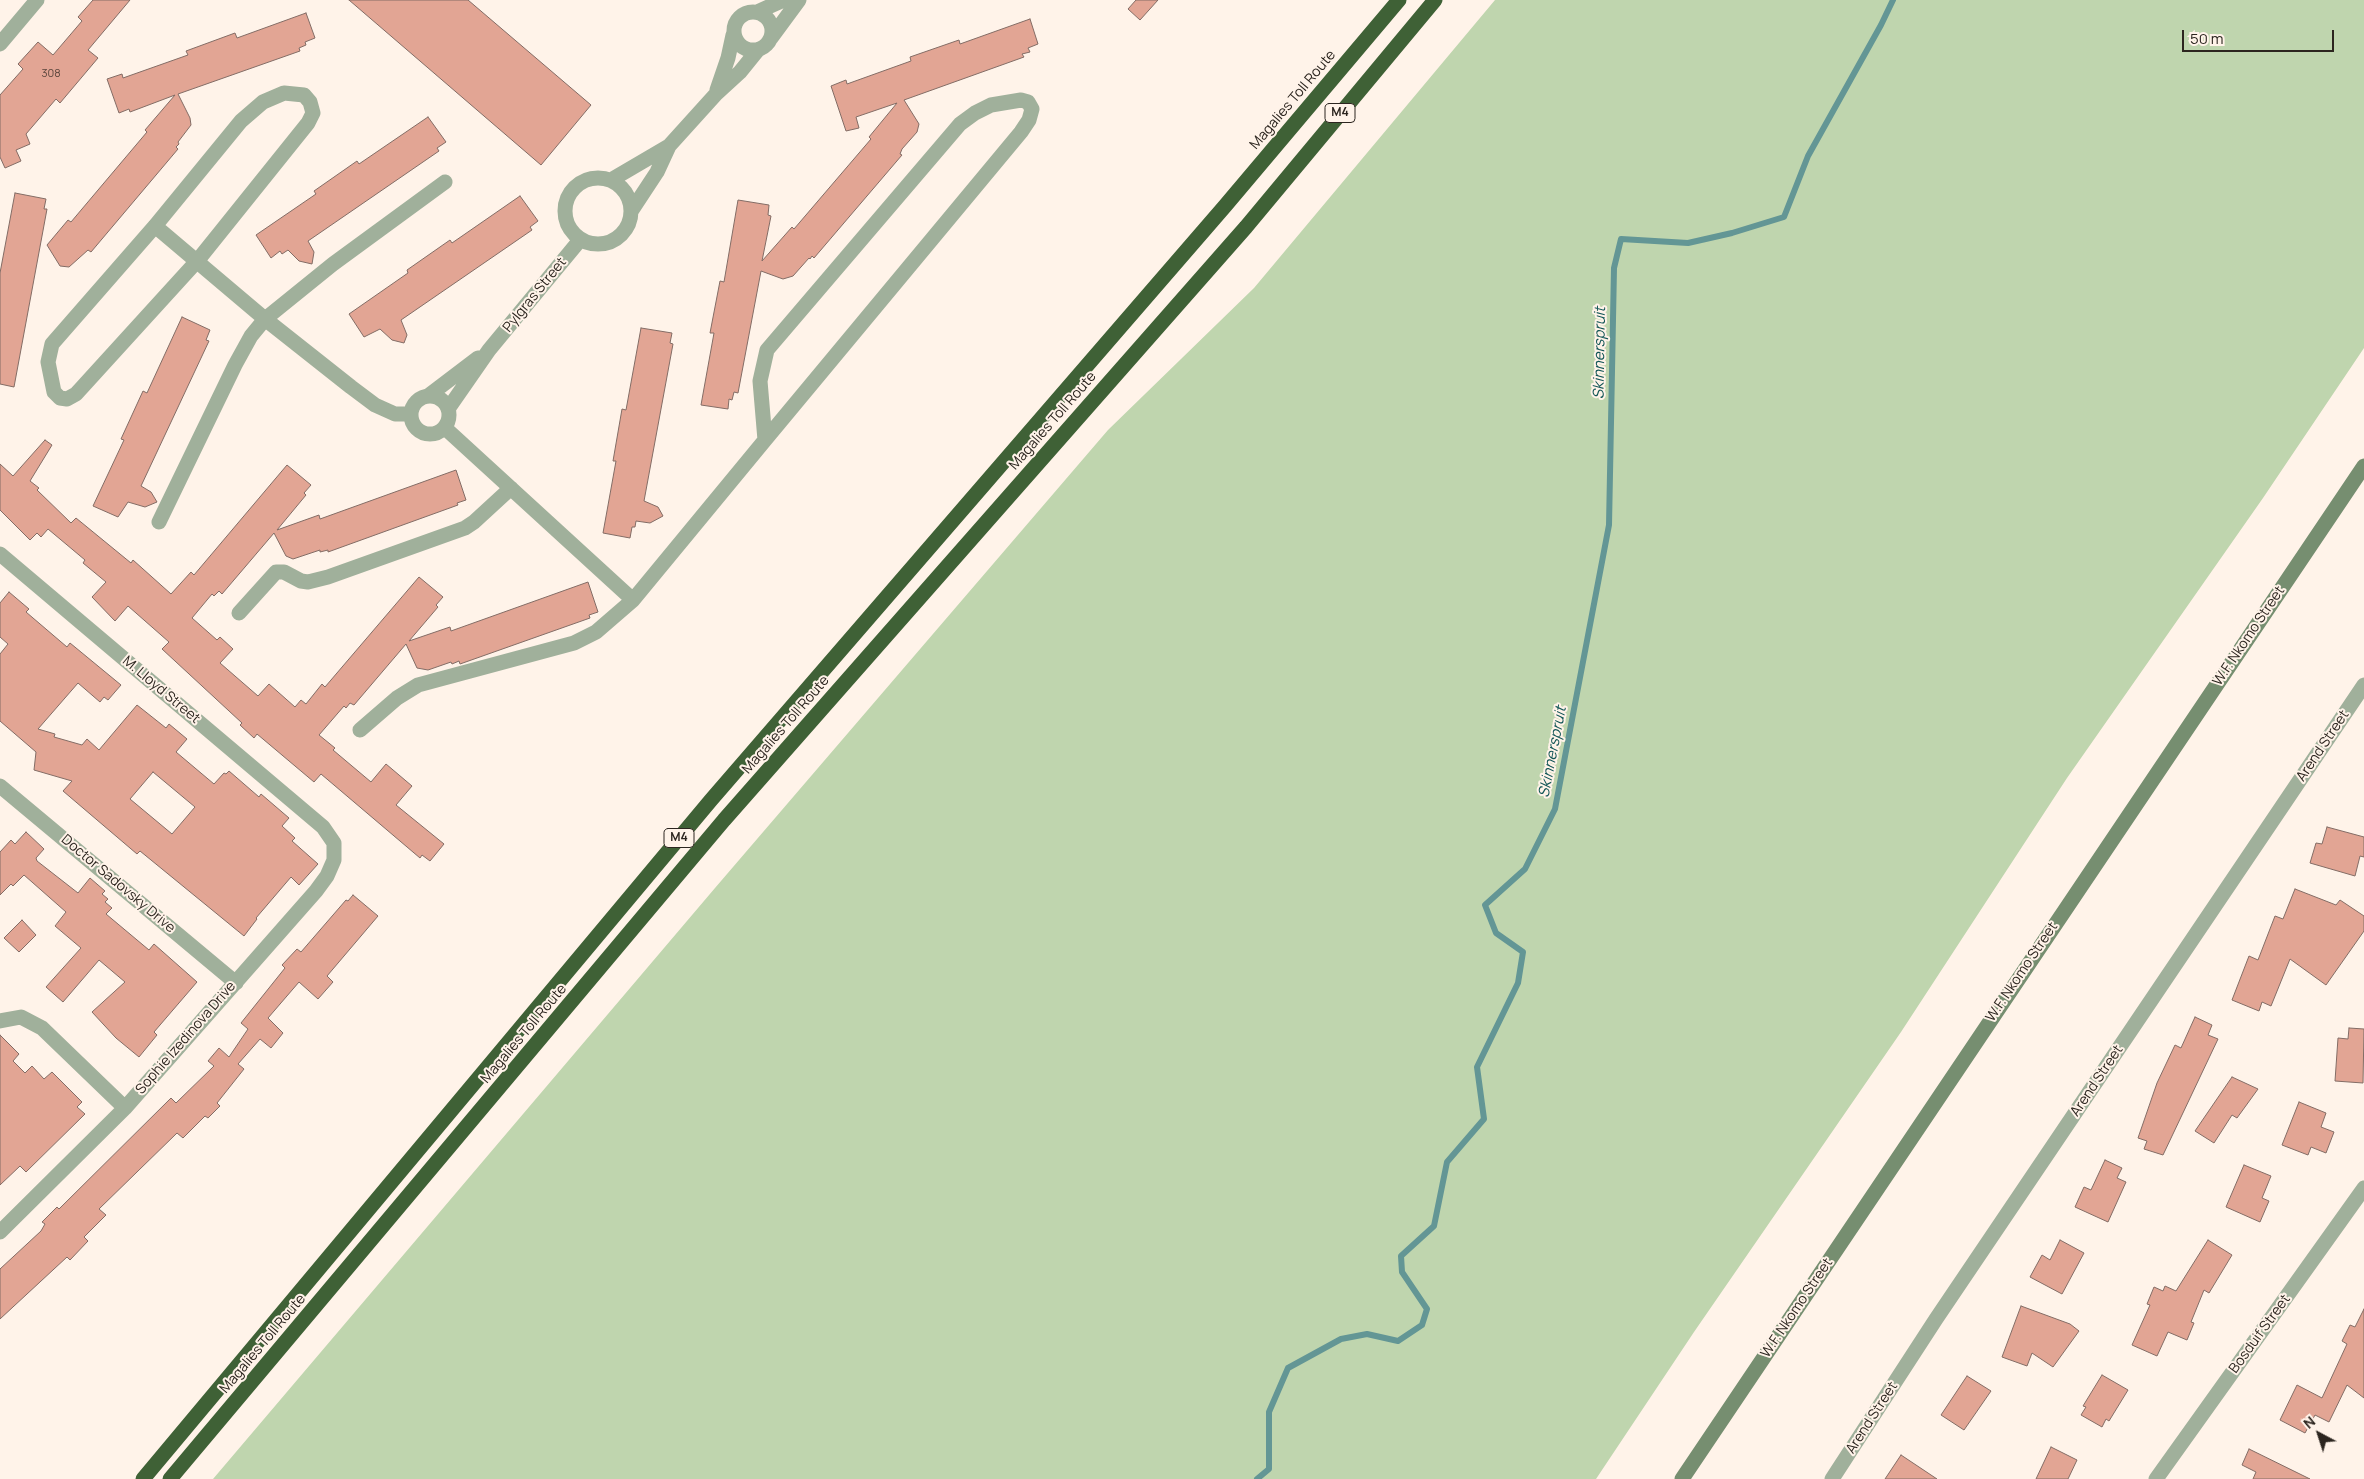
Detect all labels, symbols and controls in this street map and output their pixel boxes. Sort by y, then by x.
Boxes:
scale bar [2184,20,2336,52]
text: 50 m [2190,28,2224,49]
street label: Magalies Toll Route [1247,47,1339,153]
house number: 308 [41,67,61,81]
road number: M4 [1325,104,1355,122]
street label: Pylgras Street [500,254,570,336]
water label: Skinnerspruit [1590,307,1610,399]
street label: Magalies Toll Route [1006,369,1100,473]
street label: W.F. Nkomo Street [2210,583,2288,689]
street label: M. Lloyd Street [119,653,203,727]
street label: Magalies Toll Route [739,673,833,777]
water label: Skinnerspruit [1535,705,1571,799]
street label: Arend Street [2293,707,2353,785]
road number: M4 [664,828,694,848]
street label: Doctor Sadovsky Drive [58,831,178,937]
street label: W.F. Nkomo Street [1983,919,2061,1025]
street label: Sophie Izedinova Drive [132,978,240,1098]
street label: Magalies Toll Route [478,981,570,1087]
street label: Arend Street [2067,1042,2127,1120]
street label: W.F. Nkomo Street [1758,1255,1836,1361]
street label: Magalies Toll Route [217,1291,309,1397]
street label: Bosduif Street [2226,1291,2294,1377]
street label: Arend Street [1843,1379,1901,1457]
north arrow [2294,1409,2344,1459]
text: N [2299,1412,2319,1433]

